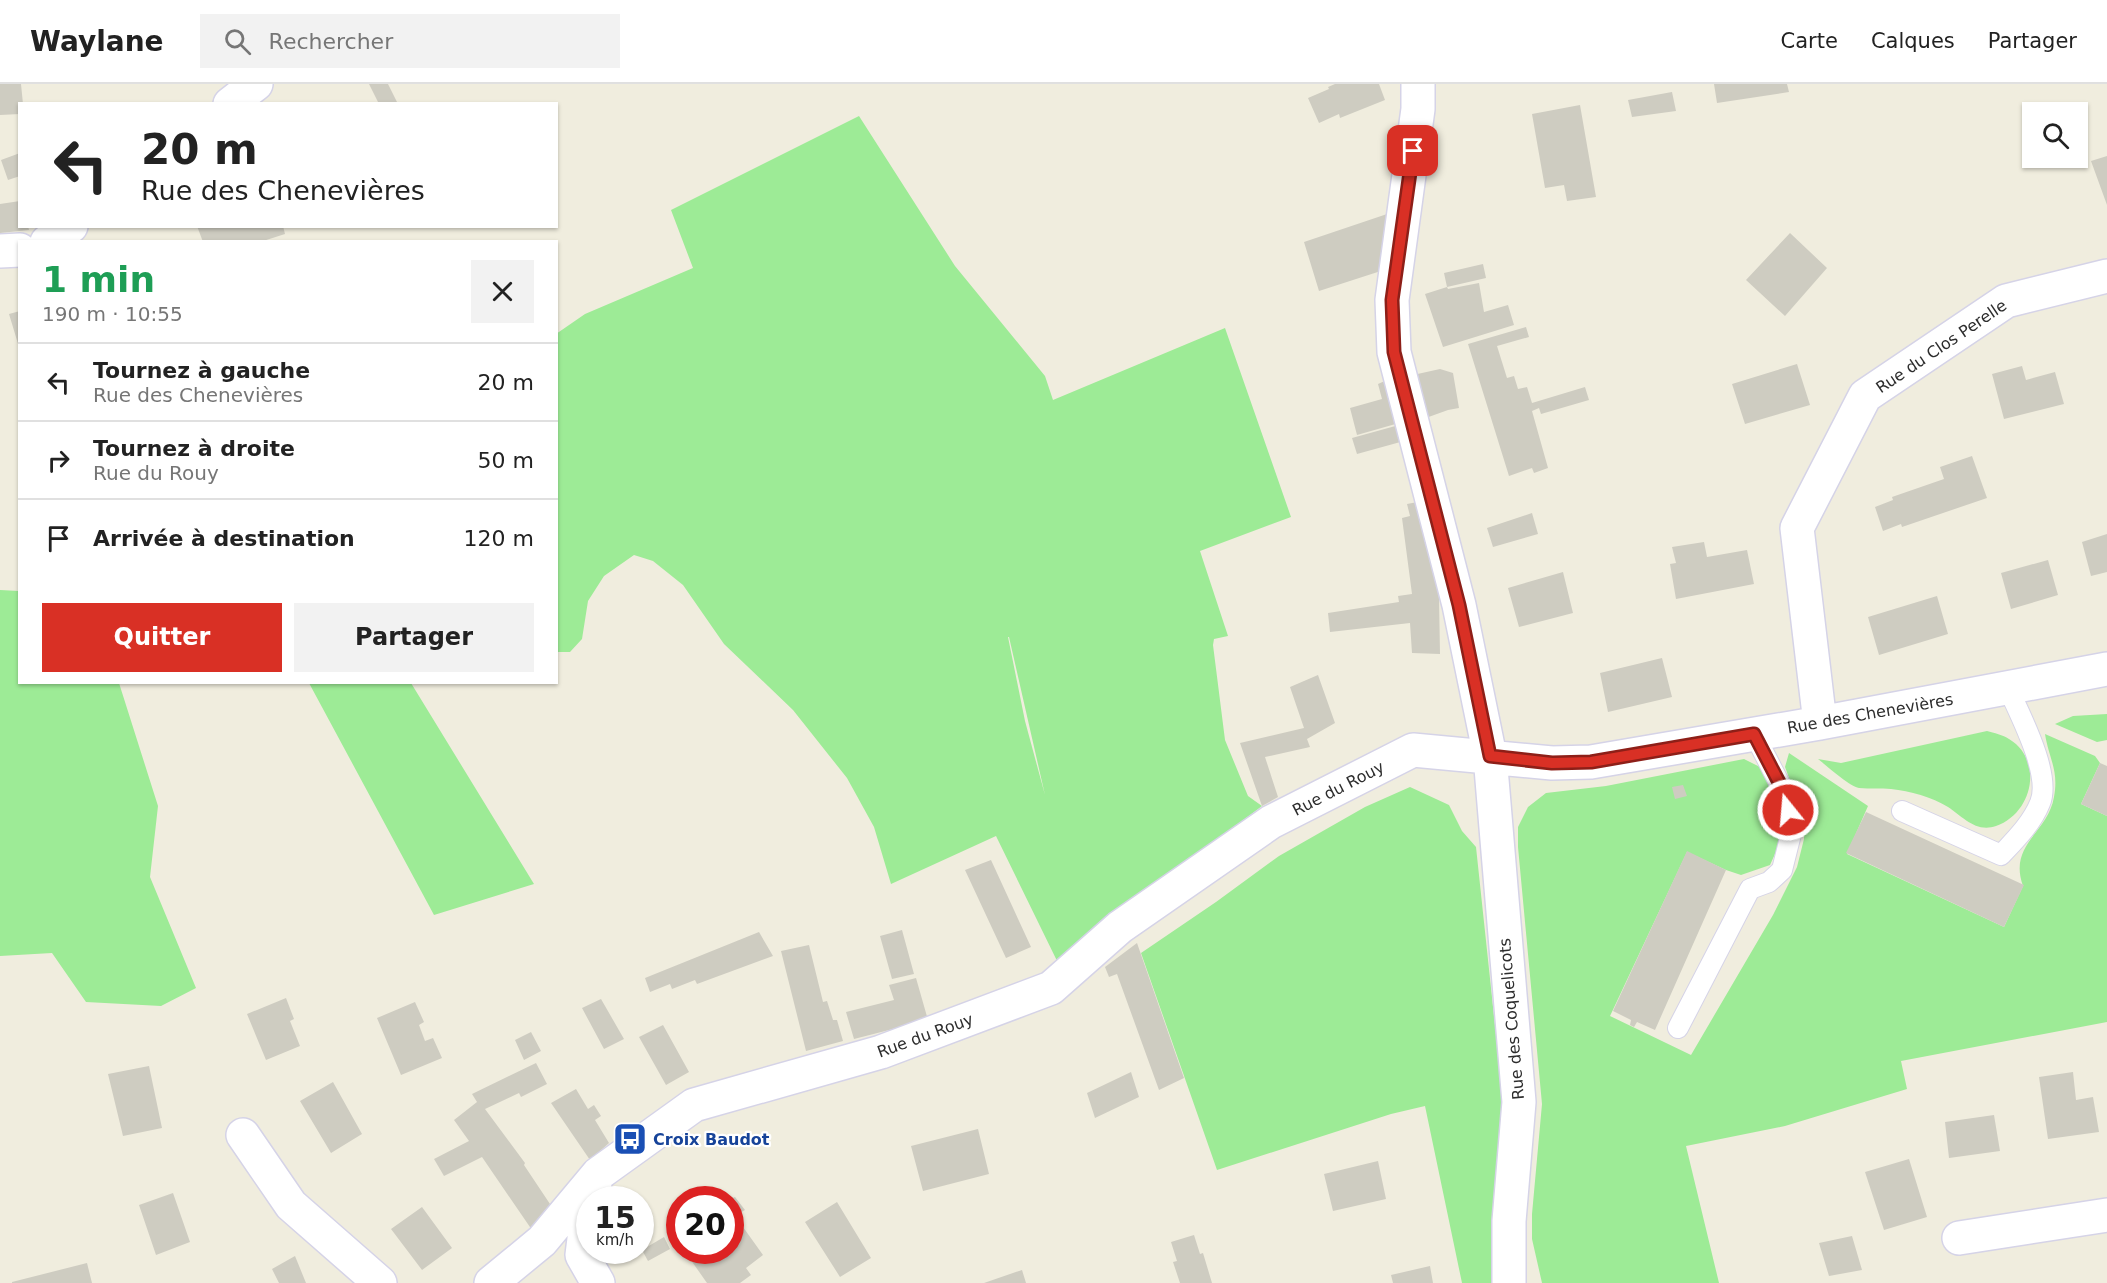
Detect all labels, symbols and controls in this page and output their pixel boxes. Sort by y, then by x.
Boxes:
search box [200,14,620,68]
text: Waylane [30,25,164,58]
icon: search [221,25,254,58]
text: Rechercher [269,29,393,54]
text: Carte [1781,29,1838,53]
text: Calques [1871,29,1955,53]
text: Partager [1988,29,2077,53]
map controls [2022,102,2088,168]
button: search [2022,102,2088,168]
text: 20 m [141,125,258,174]
pin [1387,125,1438,176]
icon: left [42,126,120,204]
icon: arrive [1396,134,1429,167]
text: Rue des Chenevières [141,175,425,206]
text: 1 min [42,259,155,300]
button: close [471,260,534,323]
street label: Rue du Clos Perelle [1872,296,2010,397]
text: 190 m · 10:55 [42,302,183,326]
text: Tournez à gauche [93,358,310,383]
icon: left [42,366,75,399]
text: 20 m [478,370,534,395]
text: Rue des Chenevières [93,383,303,407]
text: Tournez à droite [93,436,295,461]
icon: right [42,444,75,477]
text: 50 m [478,448,534,473]
text: Rue du Rouy [93,461,219,485]
icon: arrive [42,522,75,555]
text: Arrivée à destination [93,526,355,551]
text: 120 m [464,526,534,551]
button: Quitter [42,603,282,672]
button: Partager [294,603,534,672]
street label: Rue des Chenevières [1786,690,1955,737]
street label: Rue du Rouy [1289,757,1387,820]
position arrow [1756,778,1820,842]
street label: Rue des Coquelicots [1495,937,1528,1101]
street label: Rue du Rouy [875,1009,976,1062]
bus stop icon: Croix Baudot [612,1121,648,1157]
place label: Croix Baudot [653,1130,770,1149]
speed limit sign: 20 [666,1186,744,1264]
text: 15 [594,1200,636,1235]
text: km/h [596,1231,634,1249]

